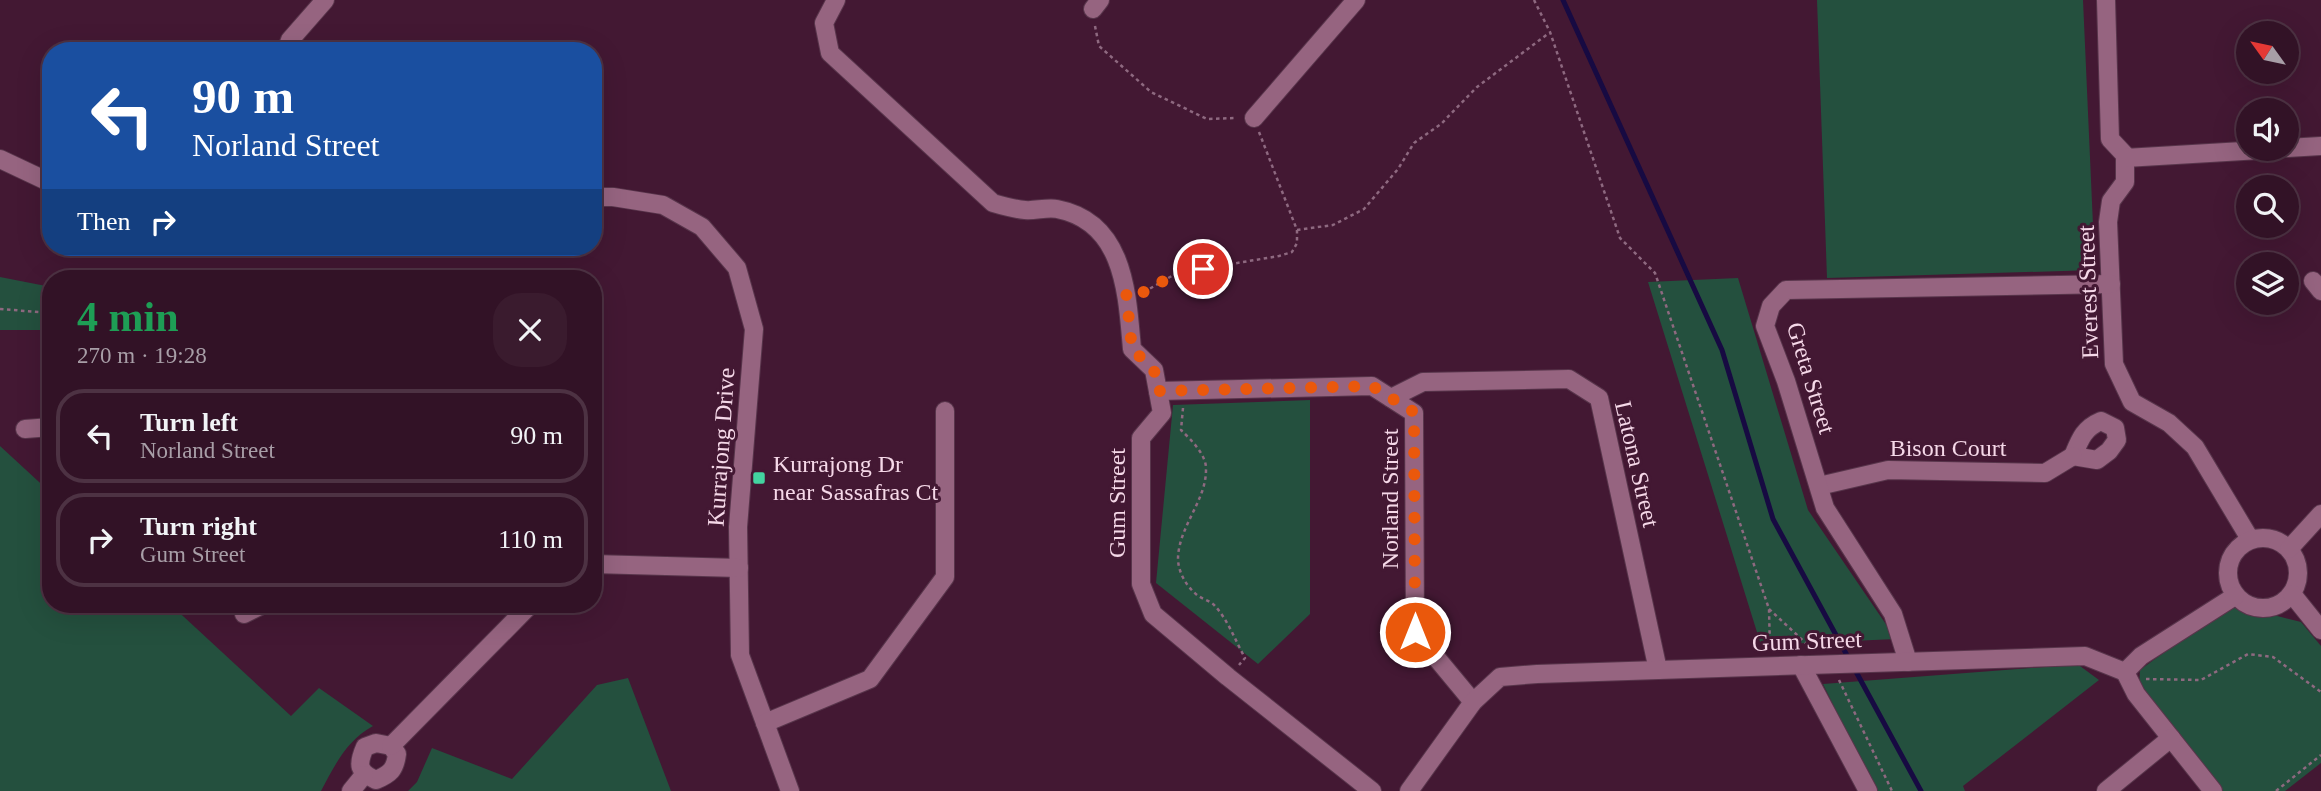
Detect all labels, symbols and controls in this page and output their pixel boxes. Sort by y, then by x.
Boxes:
north arrow [2236,21,2300,84]
map controls [2236,21,2299,315]
text: 90 m [192,69,294,124]
icon: left [77,70,168,161]
button: sound [2236,98,2299,161]
text: Norland Street [192,127,380,163]
button: search [2236,175,2299,238]
icon: right [144,203,182,241]
text: Then [77,207,130,236]
street label: Everest Street [2073,224,2103,359]
pin [1173,239,1233,299]
icon: arrive [1184,250,1222,288]
button: layers [2236,252,2299,315]
button: close [493,293,567,367]
text: 4 min [77,294,179,340]
street label: Greta Street [1782,319,1840,437]
text: 270 m · 19:28 [77,343,207,368]
street label: Kurrajong Drive [702,367,740,527]
street label: Latona Street [1610,398,1664,530]
text: Turn left [140,408,238,437]
icon: left [81,417,119,455]
text: 90 m [510,421,563,450]
street label: Norland Street [1377,428,1403,569]
street label: Bison Court [1890,435,2007,461]
text: Norland Street [140,438,275,463]
street label: Gum Street [1104,448,1130,558]
place label: Kurrajong Dr near Sassafras Ct [773,451,939,505]
marker: Kurrajong Dr near Sassafras Ct [751,470,767,486]
text: Turn right [140,512,257,541]
icon: right [81,521,119,559]
text: 110 m [498,525,563,554]
text: Gum Street [140,542,245,567]
position arrow [1378,595,1452,669]
street label: Gum Street [1752,626,1863,656]

